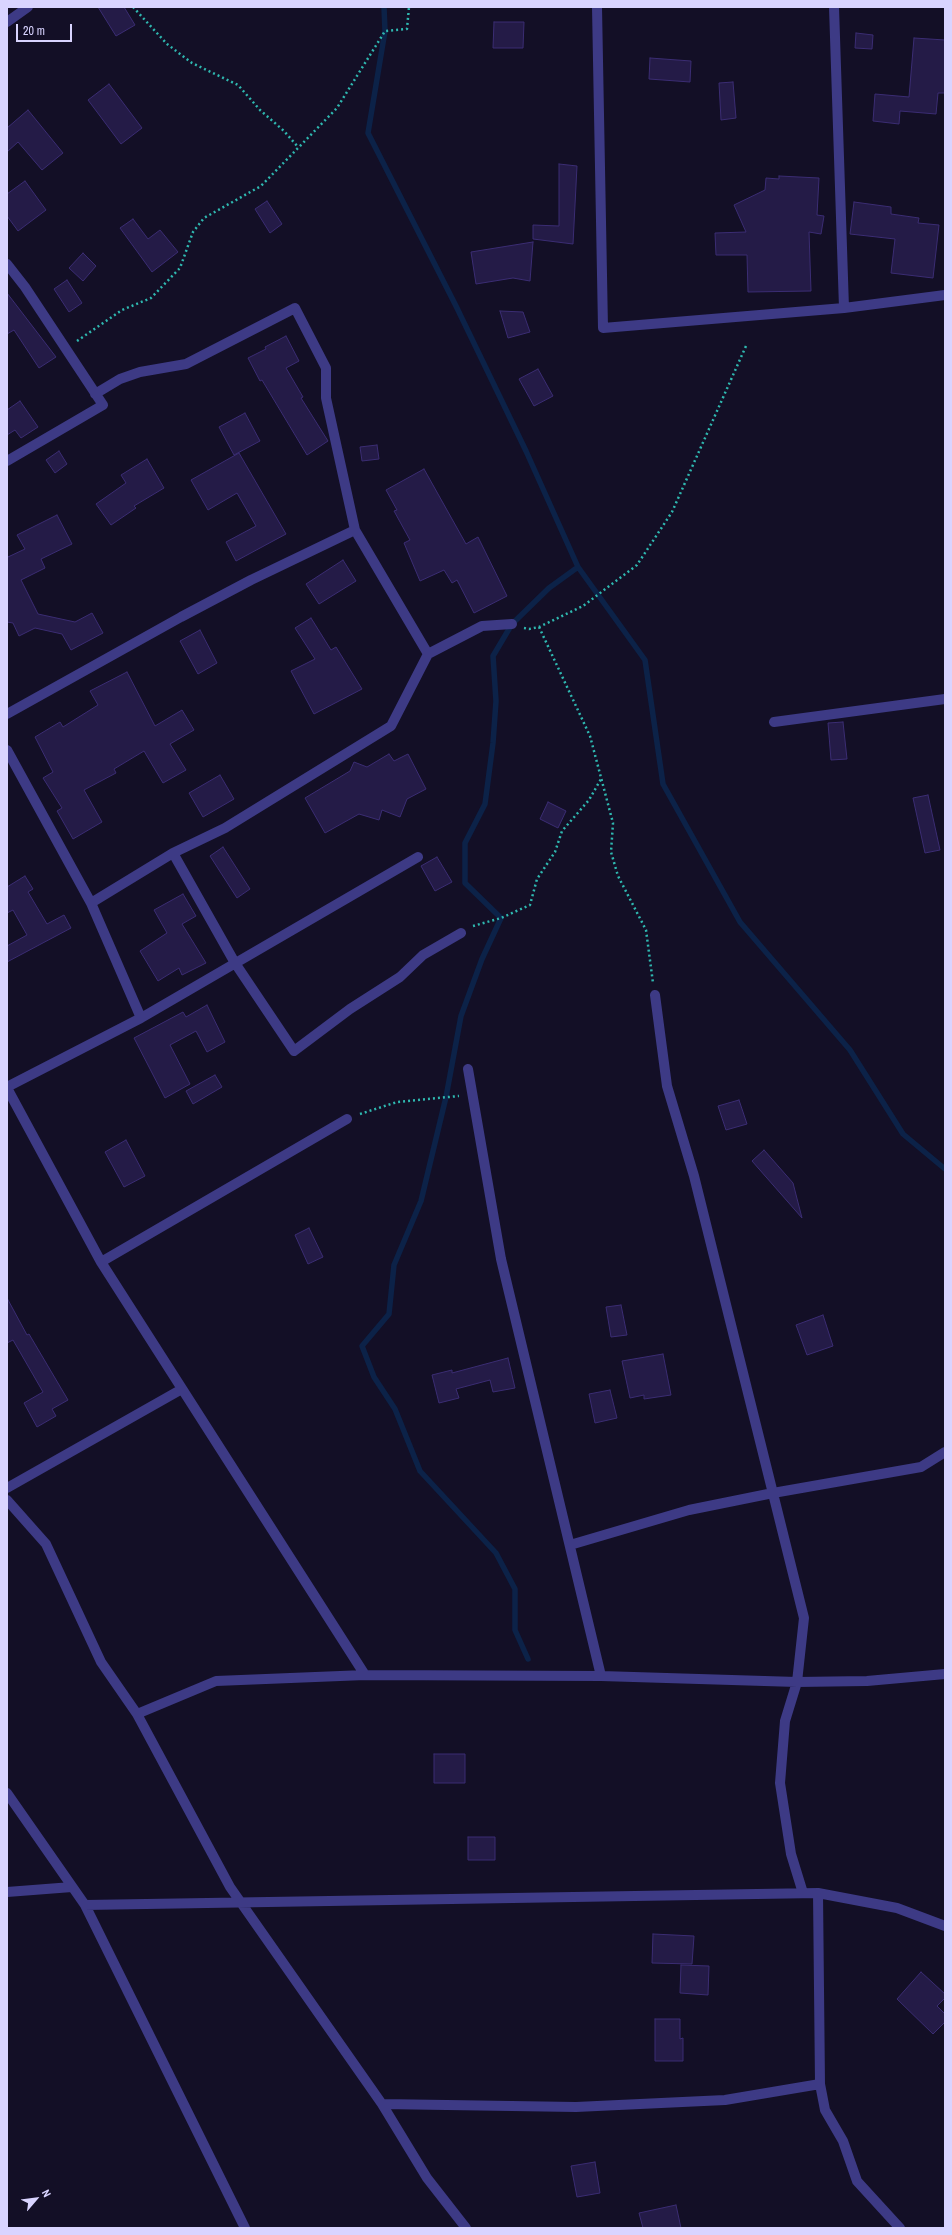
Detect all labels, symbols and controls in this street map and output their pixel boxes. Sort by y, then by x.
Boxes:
scale bar [18,16,74,42]
text: 20 m [23,23,45,39]
north arrow [16,2179,56,2219]
text: N [39,2187,54,2200]

